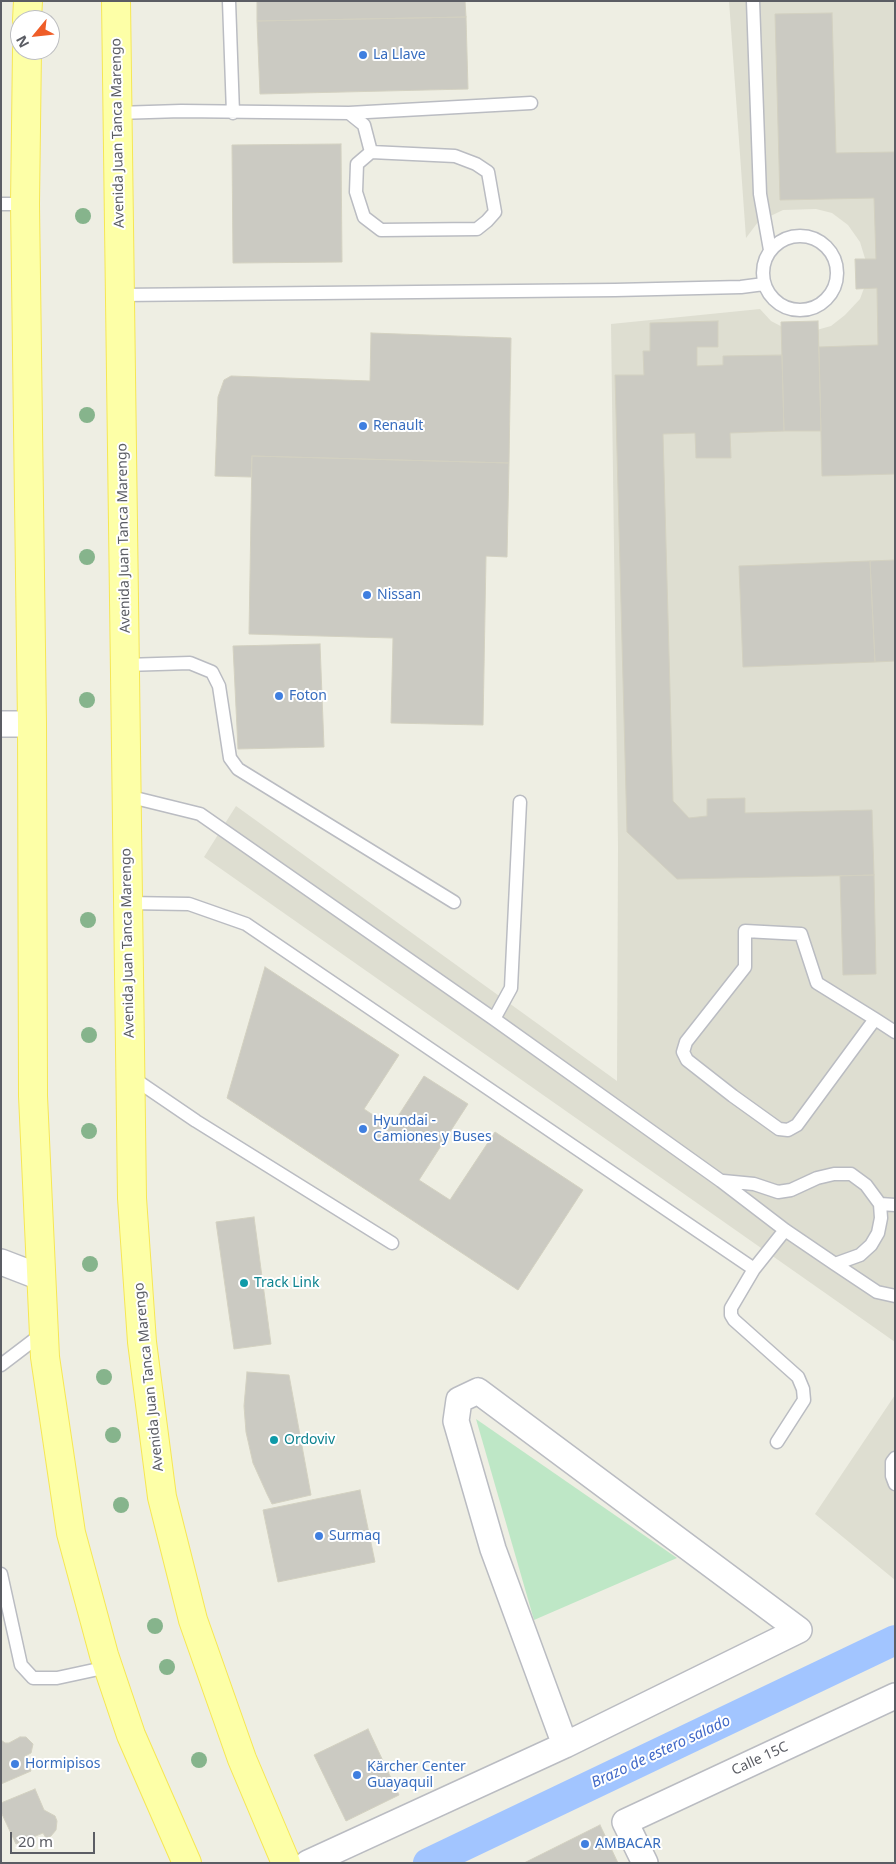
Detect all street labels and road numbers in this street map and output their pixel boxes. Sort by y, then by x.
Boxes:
street label: Avenida Juan Tanca Marengo [108,38,128,228]
street label: Avenida Juan Tanca Marengo [114,443,134,633]
street label: Avenida Juan Tanca Marengo [118,848,138,1038]
street label: Avenida Juan Tanca Marengo [131,1282,167,1472]
street label: Calle 15C [729,1739,791,1779]

